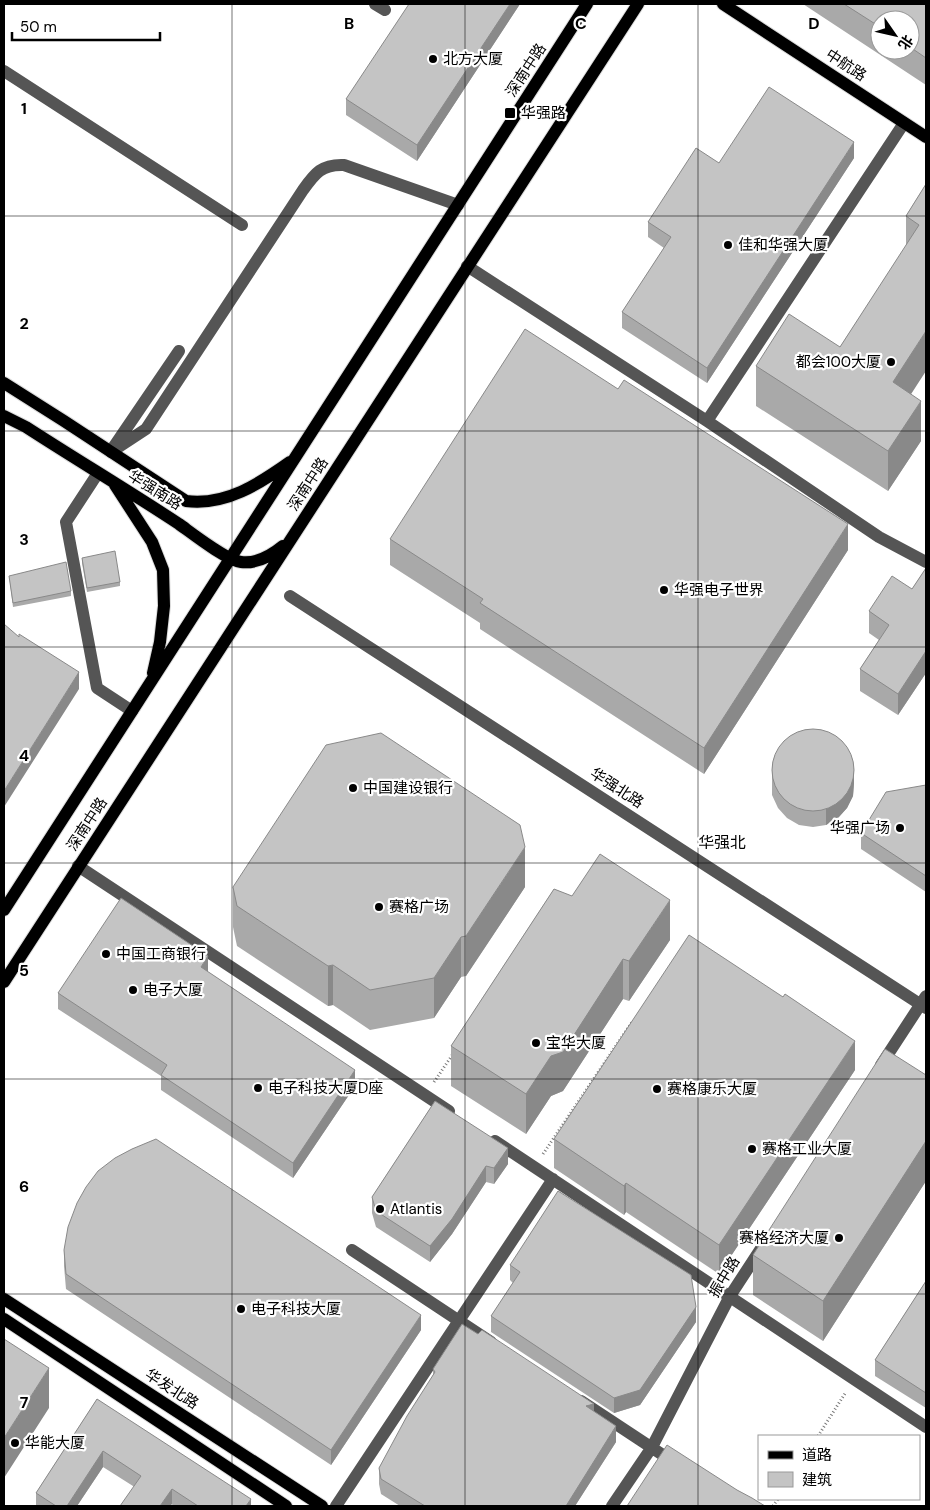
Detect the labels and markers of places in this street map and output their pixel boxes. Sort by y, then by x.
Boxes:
place label: 北方大厦 [443,49,503,69]
marker: 北方大厦 [427,53,439,65]
place label: 华强路 [521,103,566,123]
marker: 华强路 [503,106,517,120]
place label: 佳和华强大厦 [738,235,828,255]
marker: 佳和华强大厦 [722,239,734,251]
place label: 都会100大厦 [796,352,881,372]
marker: 都会100大厦 [885,356,897,368]
place label: 华强电子世界 [674,580,764,600]
marker: 华强电子世界 [658,584,670,596]
place label: 中国建设银行 [363,778,453,798]
marker: 中国建设银行 [347,782,359,794]
place label: 华强广场 [830,818,890,838]
marker: 华强广场 [894,822,906,834]
place label: 赛格广场 [389,897,449,917]
marker: 赛格广场 [373,901,385,913]
place label: 中国工商银行 [116,944,206,964]
marker: 中国工商银行 [100,948,112,960]
place label: 电子大厦 [143,980,203,1000]
marker: 电子大厦 [127,984,139,996]
place label: 宝华大厦 [546,1033,606,1053]
marker: 宝华大厦 [530,1037,542,1049]
place label: 电子科技大厦D座 [268,1078,383,1098]
place label: 赛格康乐大厦 [667,1079,757,1099]
marker: 电子科技大厦D座 [252,1082,264,1094]
marker: 赛格康乐大厦 [651,1083,663,1095]
place label: 赛格工业大厦 [762,1139,852,1159]
marker: 赛格工业大厦 [746,1143,758,1155]
place label: Atlantis [390,1199,442,1219]
marker: Atlantis [374,1203,386,1215]
place label: 赛格经济大厦 [739,1228,829,1248]
marker: 赛格经济大厦 [833,1232,845,1244]
place label: 电子科技大厦 [251,1299,341,1319]
marker: 电子科技大厦 [235,1303,247,1315]
place label: 华能大厦 [25,1433,85,1453]
marker: 华能大厦 [9,1437,21,1449]

